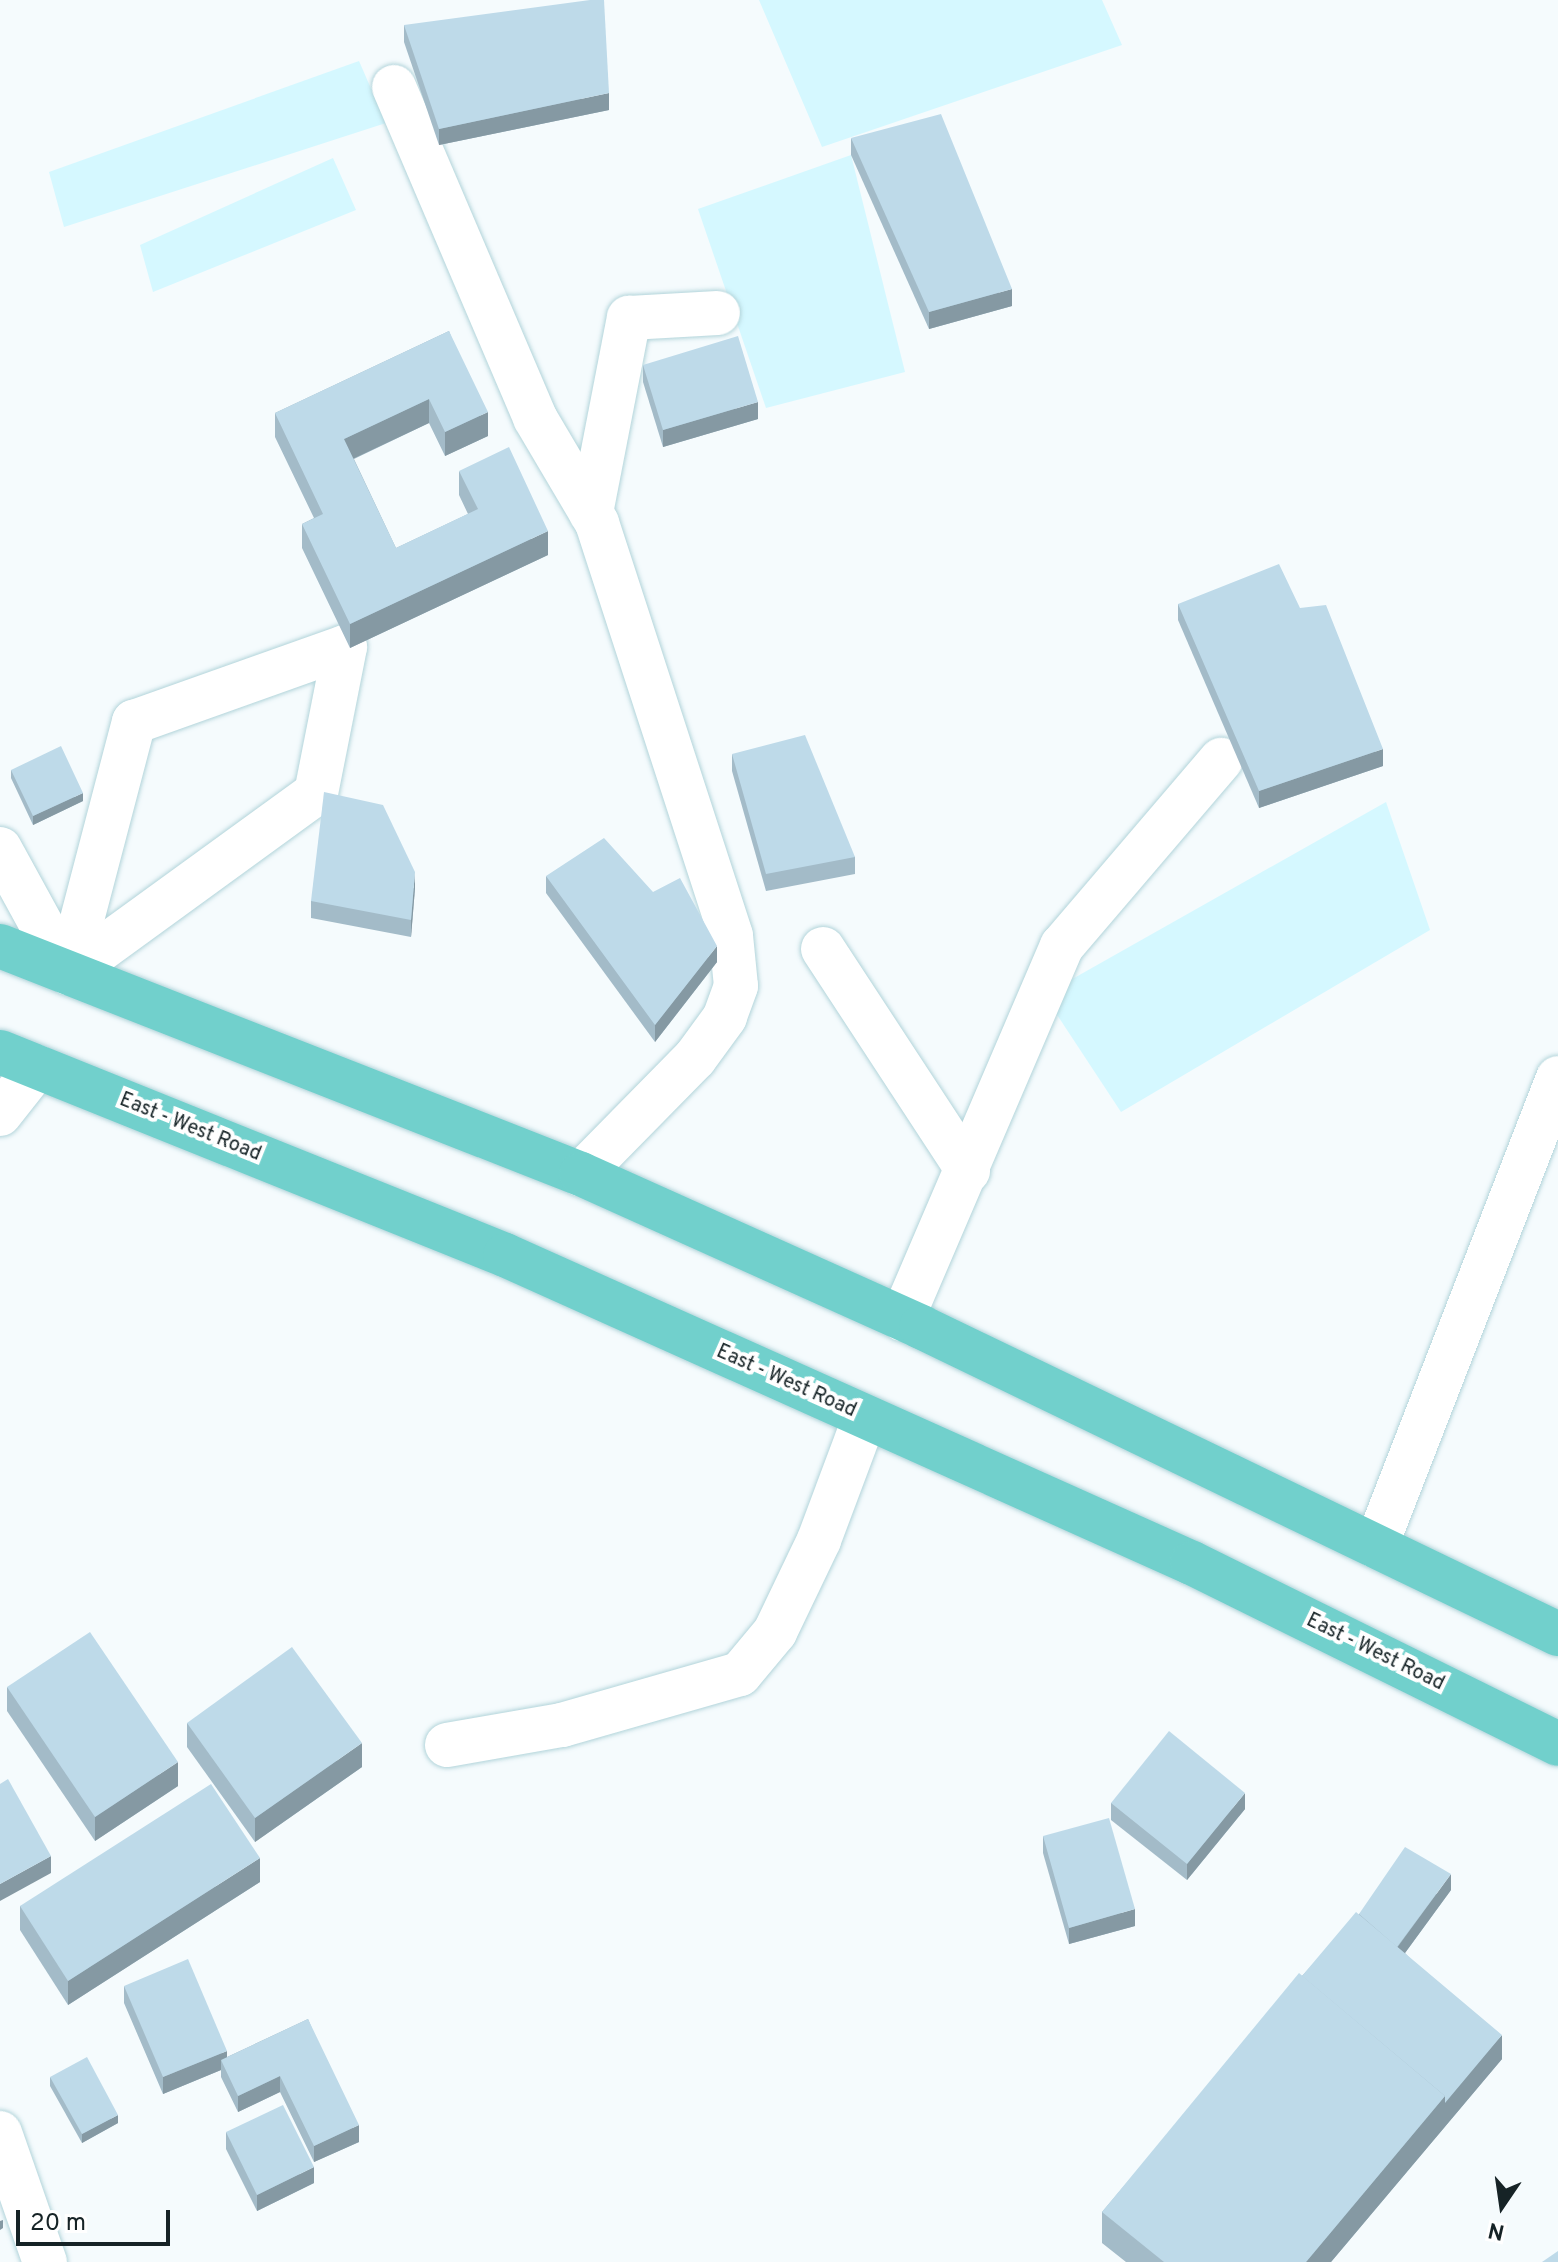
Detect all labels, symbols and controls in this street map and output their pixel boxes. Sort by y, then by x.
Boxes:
street label: East - West Road [115,1089,265,1167]
street label: East - West Road [712,1340,860,1424]
street label: East - West Road [1302,1609,1448,1697]
north arrow [1462,2166,1542,2246]
scale bar [20,2194,174,2244]
text: 20 m [30,2209,86,2239]
text: N [1486,2215,1507,2245]

